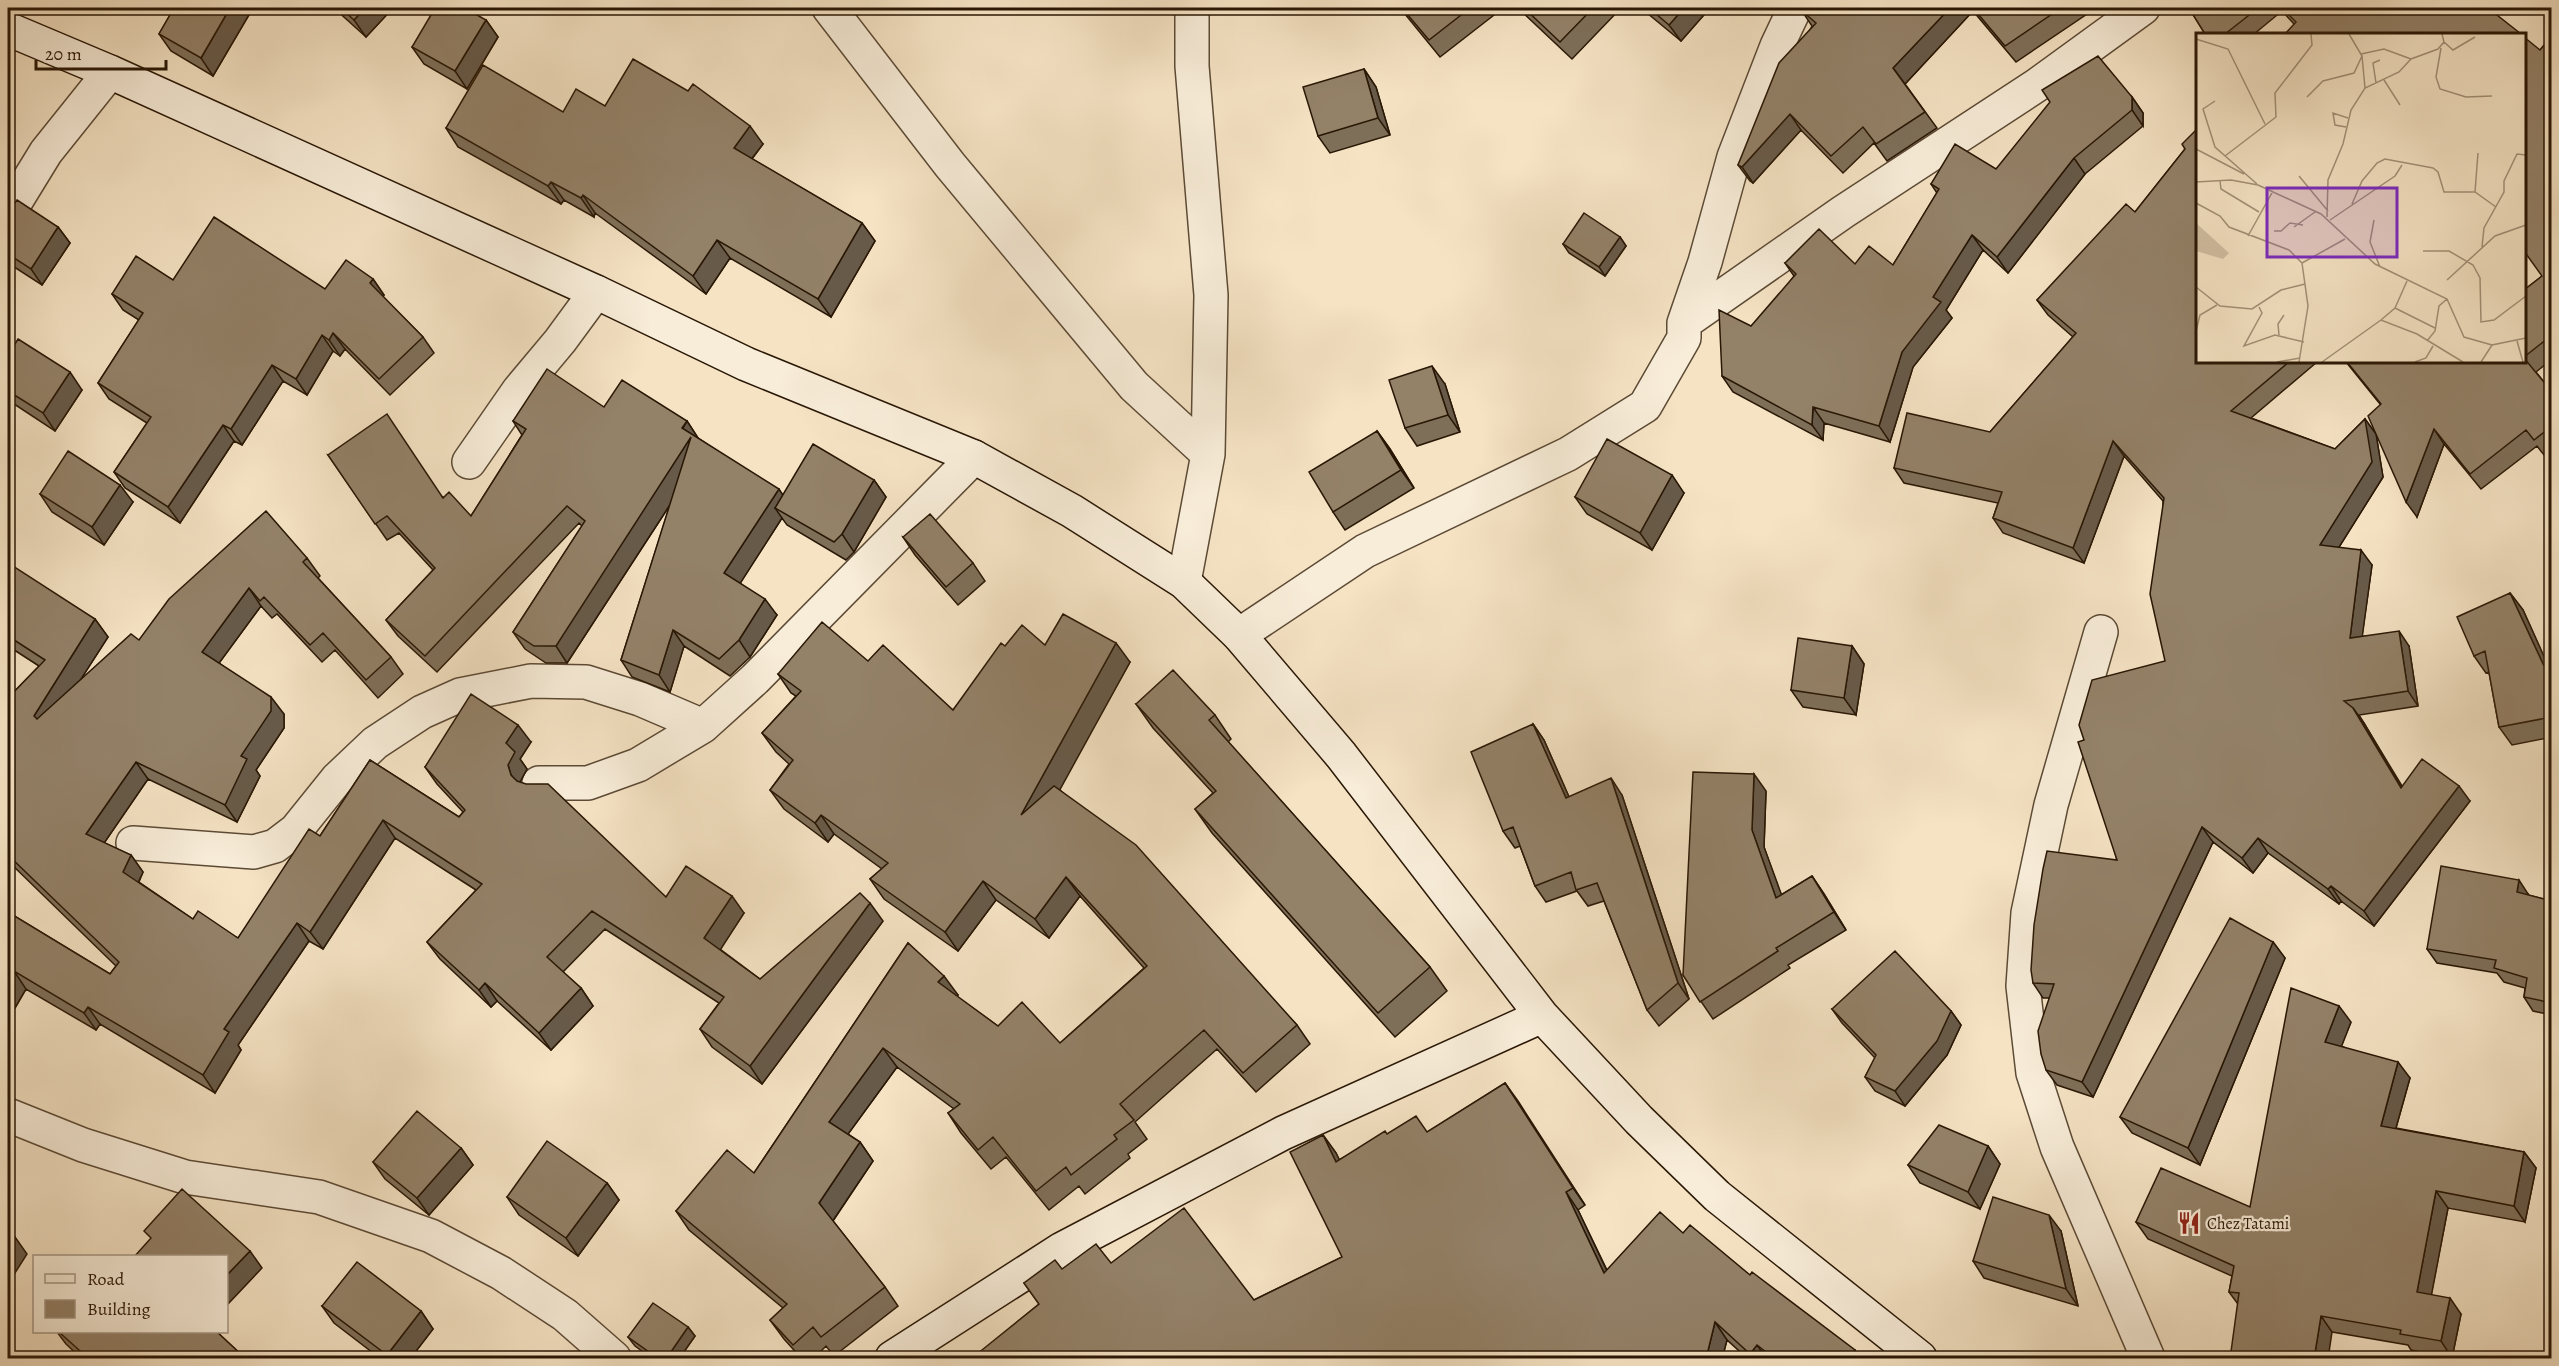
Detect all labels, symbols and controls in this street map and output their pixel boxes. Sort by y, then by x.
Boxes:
scale bar [36,33,166,71]
inset map [2196,33,2526,363]
text: 20 m [45,42,82,66]
restaurant icon: Chez Tatami [2176,1210,2202,1236]
place label: Chez Tatami [2207,1213,2289,1235]
legend [33,1255,228,1333]
text: Road [87,1267,125,1291]
text: Building [87,1297,151,1321]

